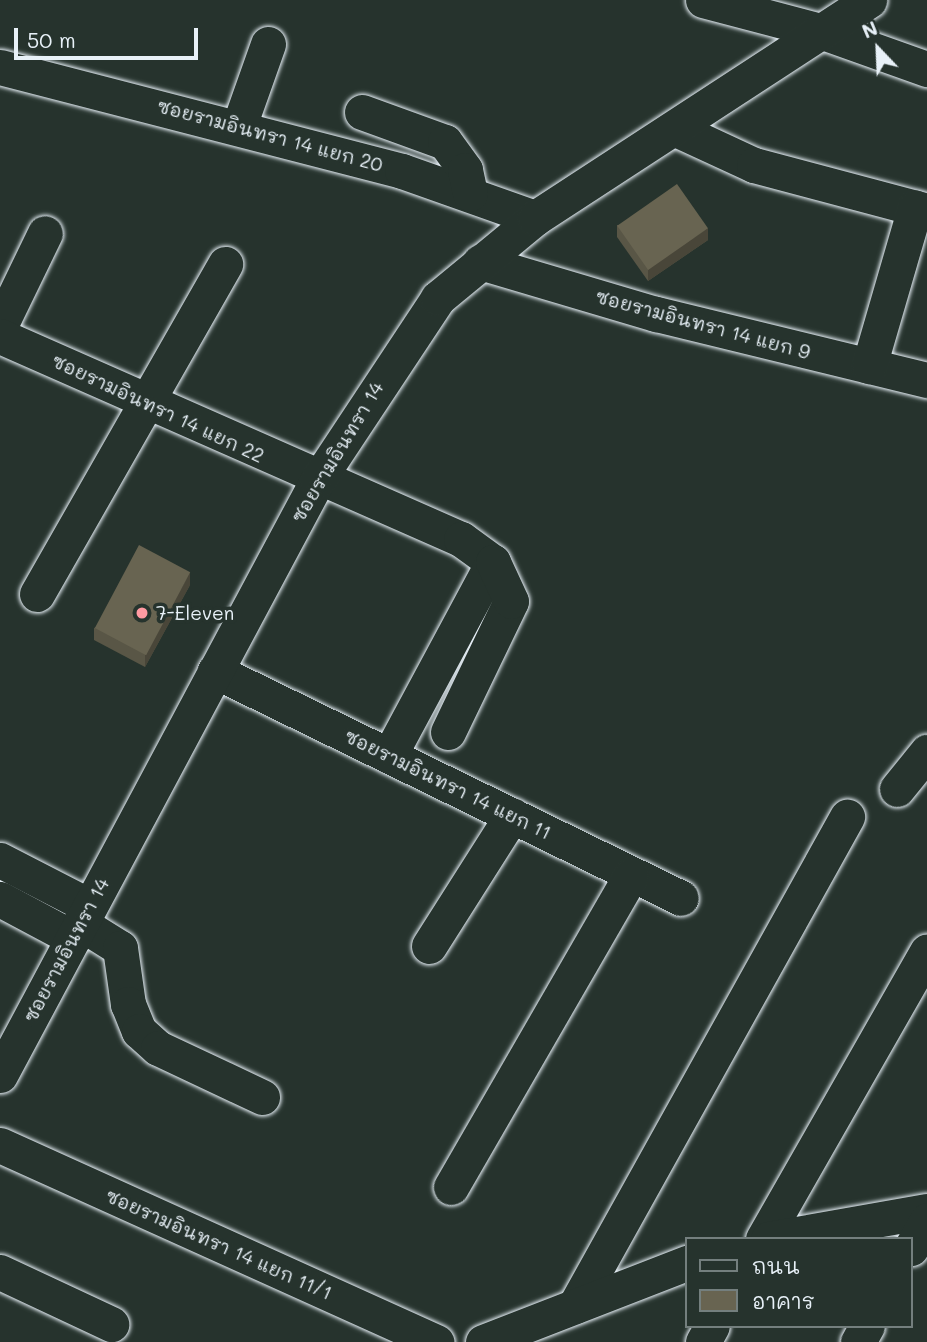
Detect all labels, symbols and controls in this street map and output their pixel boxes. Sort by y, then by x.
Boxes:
scale bar [18,14,201,58]
north arrow [843,14,913,84]
text: N [858,15,881,44]
text: 50 m [27,26,76,53]
street label: ซอยรามอินทรา 14 แยก 20 [155,94,385,176]
street label: ซอยรามอินทรา 14 แยก 9 [593,284,813,364]
street label: ซอยรามอินทรา 14 แยก 22 [48,349,268,467]
street label: ซอยรามอินทรา 14 [286,378,388,526]
place label: 7-Eleven [156,602,234,624]
marker: 7-Eleven [134,605,150,621]
street label: ซอยรามอินทรา 14 แยก 11 [341,724,555,844]
street label: ซอยรามอินทรา 14 [18,874,114,1026]
street label: ซอยรามอินทรา 14 แยก 11/1 [102,1184,336,1304]
legend [685,1237,913,1328]
text: ถนน [752,1252,800,1279]
text: อาคาร [752,1287,815,1314]

